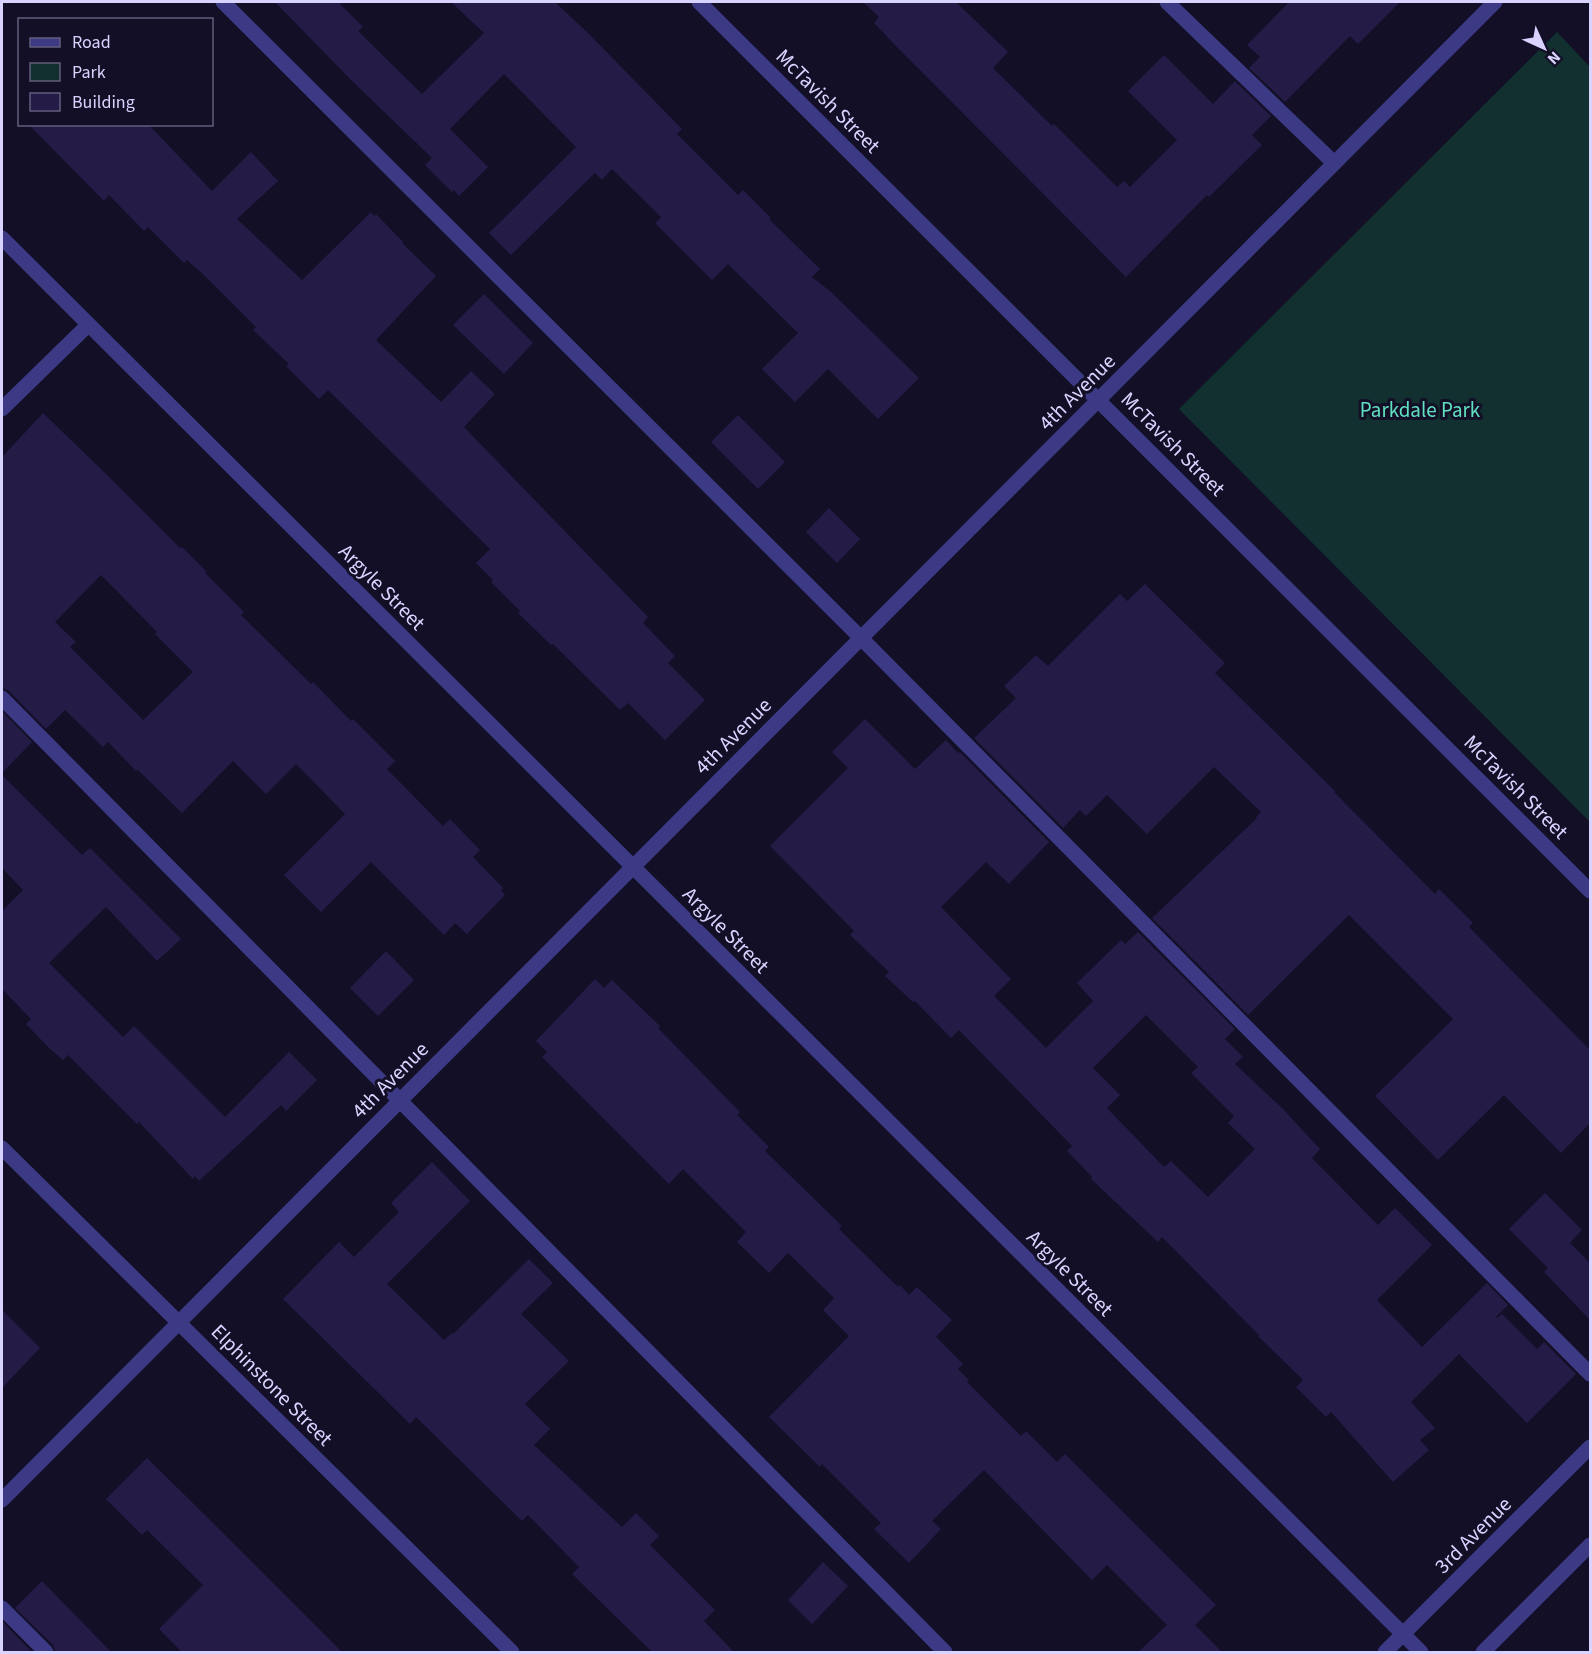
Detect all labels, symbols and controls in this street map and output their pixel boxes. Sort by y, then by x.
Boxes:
legend [18,18,213,126]
north arrow [1514,18,1574,78]
text: Road [72,30,111,55]
street label: McTavish Street [769,42,887,160]
text: N [1542,46,1565,69]
text: Park [72,60,106,85]
text: Building [72,90,135,115]
street label: 4th Avenue [1032,347,1122,437]
street label: McTavish Street [1114,385,1232,503]
park label: Parkdale Park [1360,395,1481,425]
street label: Argyle Street [332,537,432,637]
street label: 4th Avenue [688,691,778,781]
street label: McTavish Street [1457,728,1575,846]
street label: Argyle Street [676,880,776,980]
street label: 4th Avenue [345,1035,435,1125]
street label: Argyle Street [1020,1223,1120,1323]
street label: Elphinstone Street [204,1317,340,1453]
street label: 3rd Avenue [1428,1490,1518,1580]

